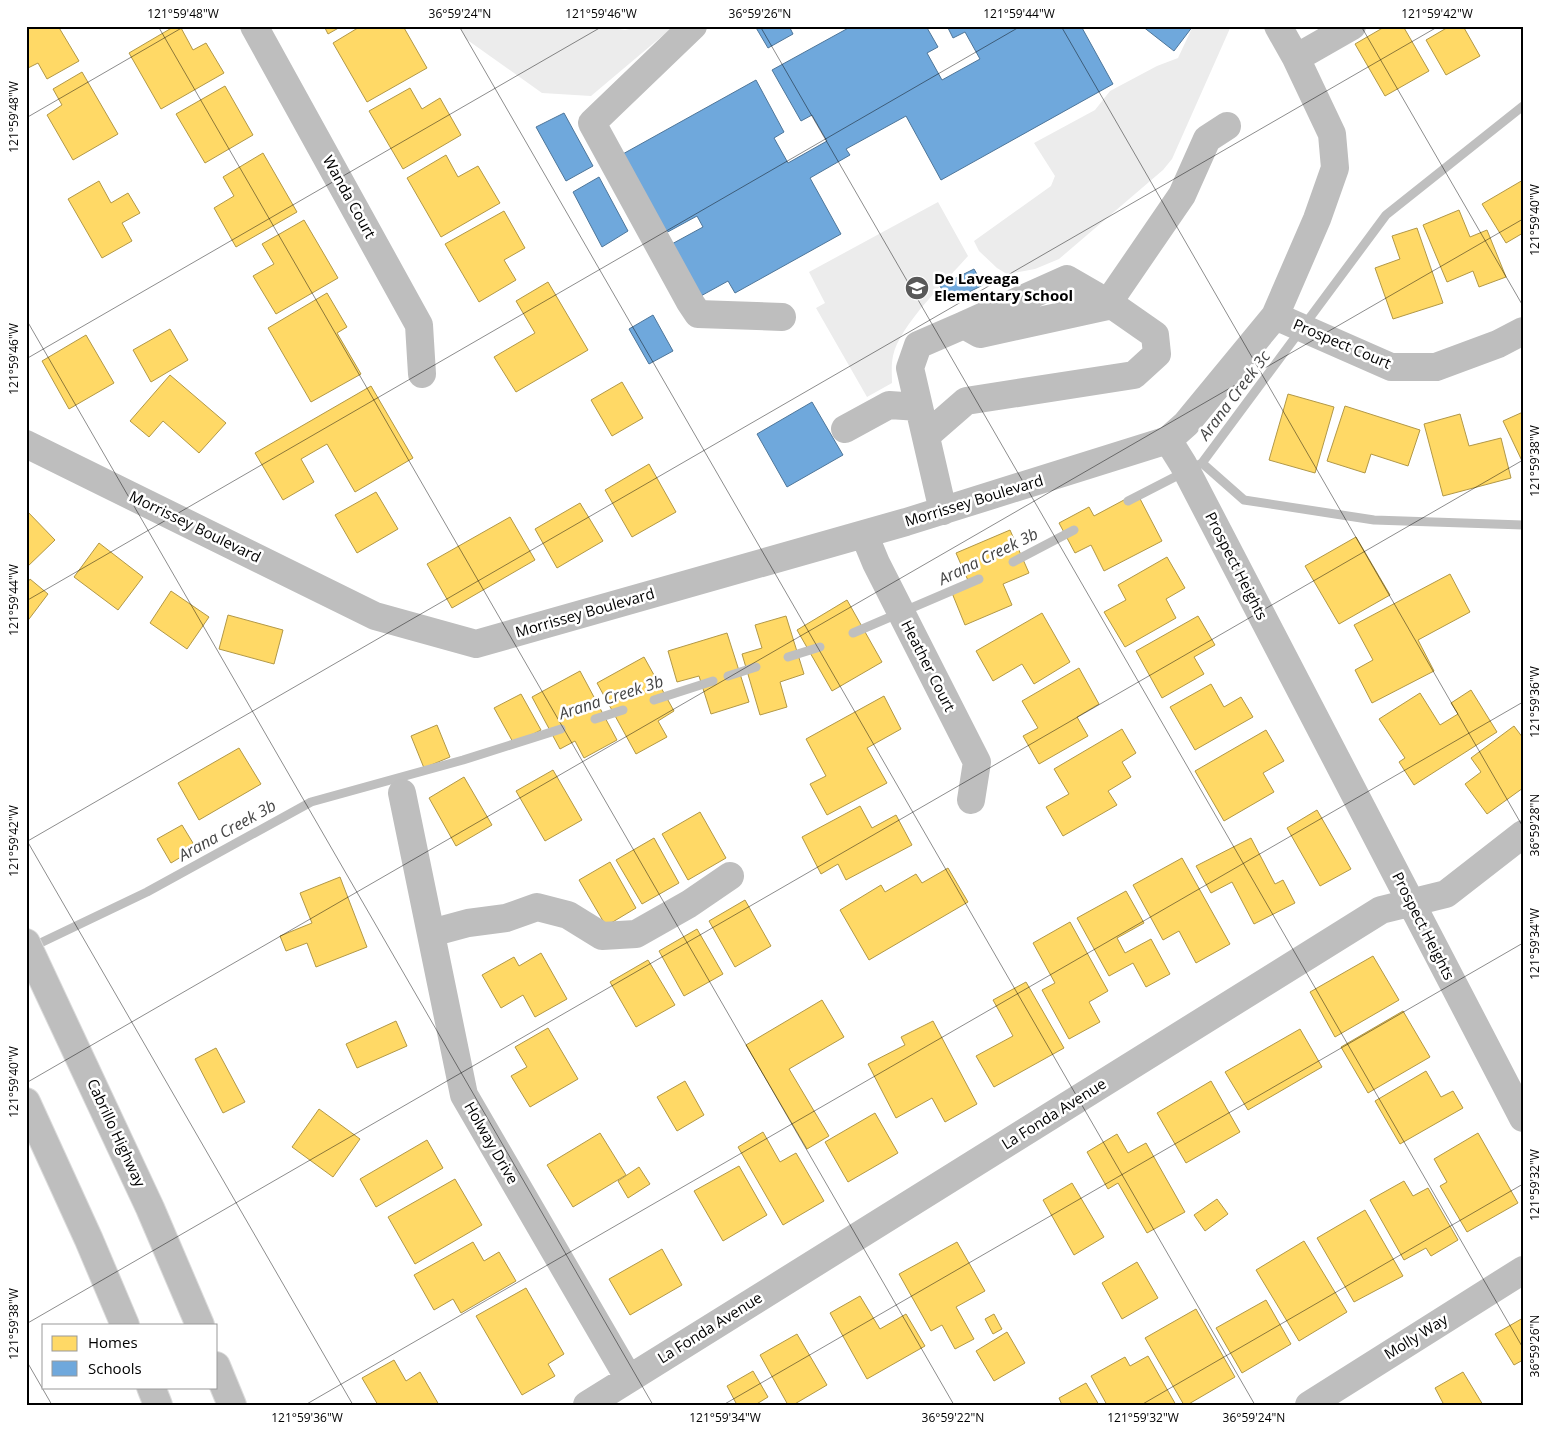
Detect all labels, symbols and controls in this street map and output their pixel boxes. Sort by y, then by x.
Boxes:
text: 121°59'48"W [147,5,219,22]
text: 36°59'24"N [429,5,491,22]
text: 121°59'46"W [565,5,637,22]
text: 36°59'26"N [729,5,791,22]
text: 121°59'44"W [983,5,1055,22]
text: 121°59'42"W [1401,5,1473,22]
text: 121°59'48"W [5,81,22,153]
street label: Wanda Court [319,151,381,242]
text: 121°59'40"W [1526,184,1543,256]
place label: De Laveaga Elementary School [934,268,1073,305]
school or university icon: De Laveaga Elementary School [904,275,930,301]
street label: Prospect Court [1290,313,1394,373]
text: 121°59'46"W [5,323,22,395]
water label: Arana Creek 3c [1193,345,1275,445]
text: 121°59'38"W [1526,425,1543,497]
street label: Morrissey Boulevard [902,469,1045,531]
street label: Morrissey Boulevard [126,486,265,567]
street label: Prospect Heights [1201,508,1273,623]
water label: Arana Creek 3b [934,522,1042,590]
text: 121°59'44"W [5,564,22,636]
street label: Morrissey Boulevard [513,583,657,641]
street label: Heather Court [897,616,960,715]
text: 121°59'36"W [1526,666,1543,738]
water label: Arana Creek 3b [555,670,666,725]
water label: Arana Creek 3b [173,794,280,866]
text: 36°59'28"N [1526,794,1543,856]
text: 121°59'42"W [5,805,22,877]
street label: Prospect Heights [1388,868,1460,983]
text: 121°59'34"W [1526,908,1543,980]
text: 121°59'40"W [5,1046,22,1118]
street label: La Fonda Avenue [997,1073,1110,1153]
street label: Cabrillo Highway [83,1075,151,1190]
street label: Holway Drive [460,1098,524,1187]
text: 121°59'32"W [1526,1149,1543,1221]
street label: La Fonda Avenue [653,1287,766,1367]
text: 121°59'38"W [5,1288,22,1360]
street label: Molly Way [1380,1309,1451,1363]
text: 36°59'26"N [1526,1315,1543,1377]
legend [42,1324,218,1388]
text: Homes [88,1332,138,1352]
text: Schools [88,1358,142,1378]
text: 121°59'36"W [271,1409,343,1426]
text: 121°59'34"W [689,1409,761,1426]
text: 36°59'22"N [922,1409,984,1426]
text: 121°59'32"W [1107,1409,1179,1426]
text: 36°59'24"N [1223,1409,1285,1426]

